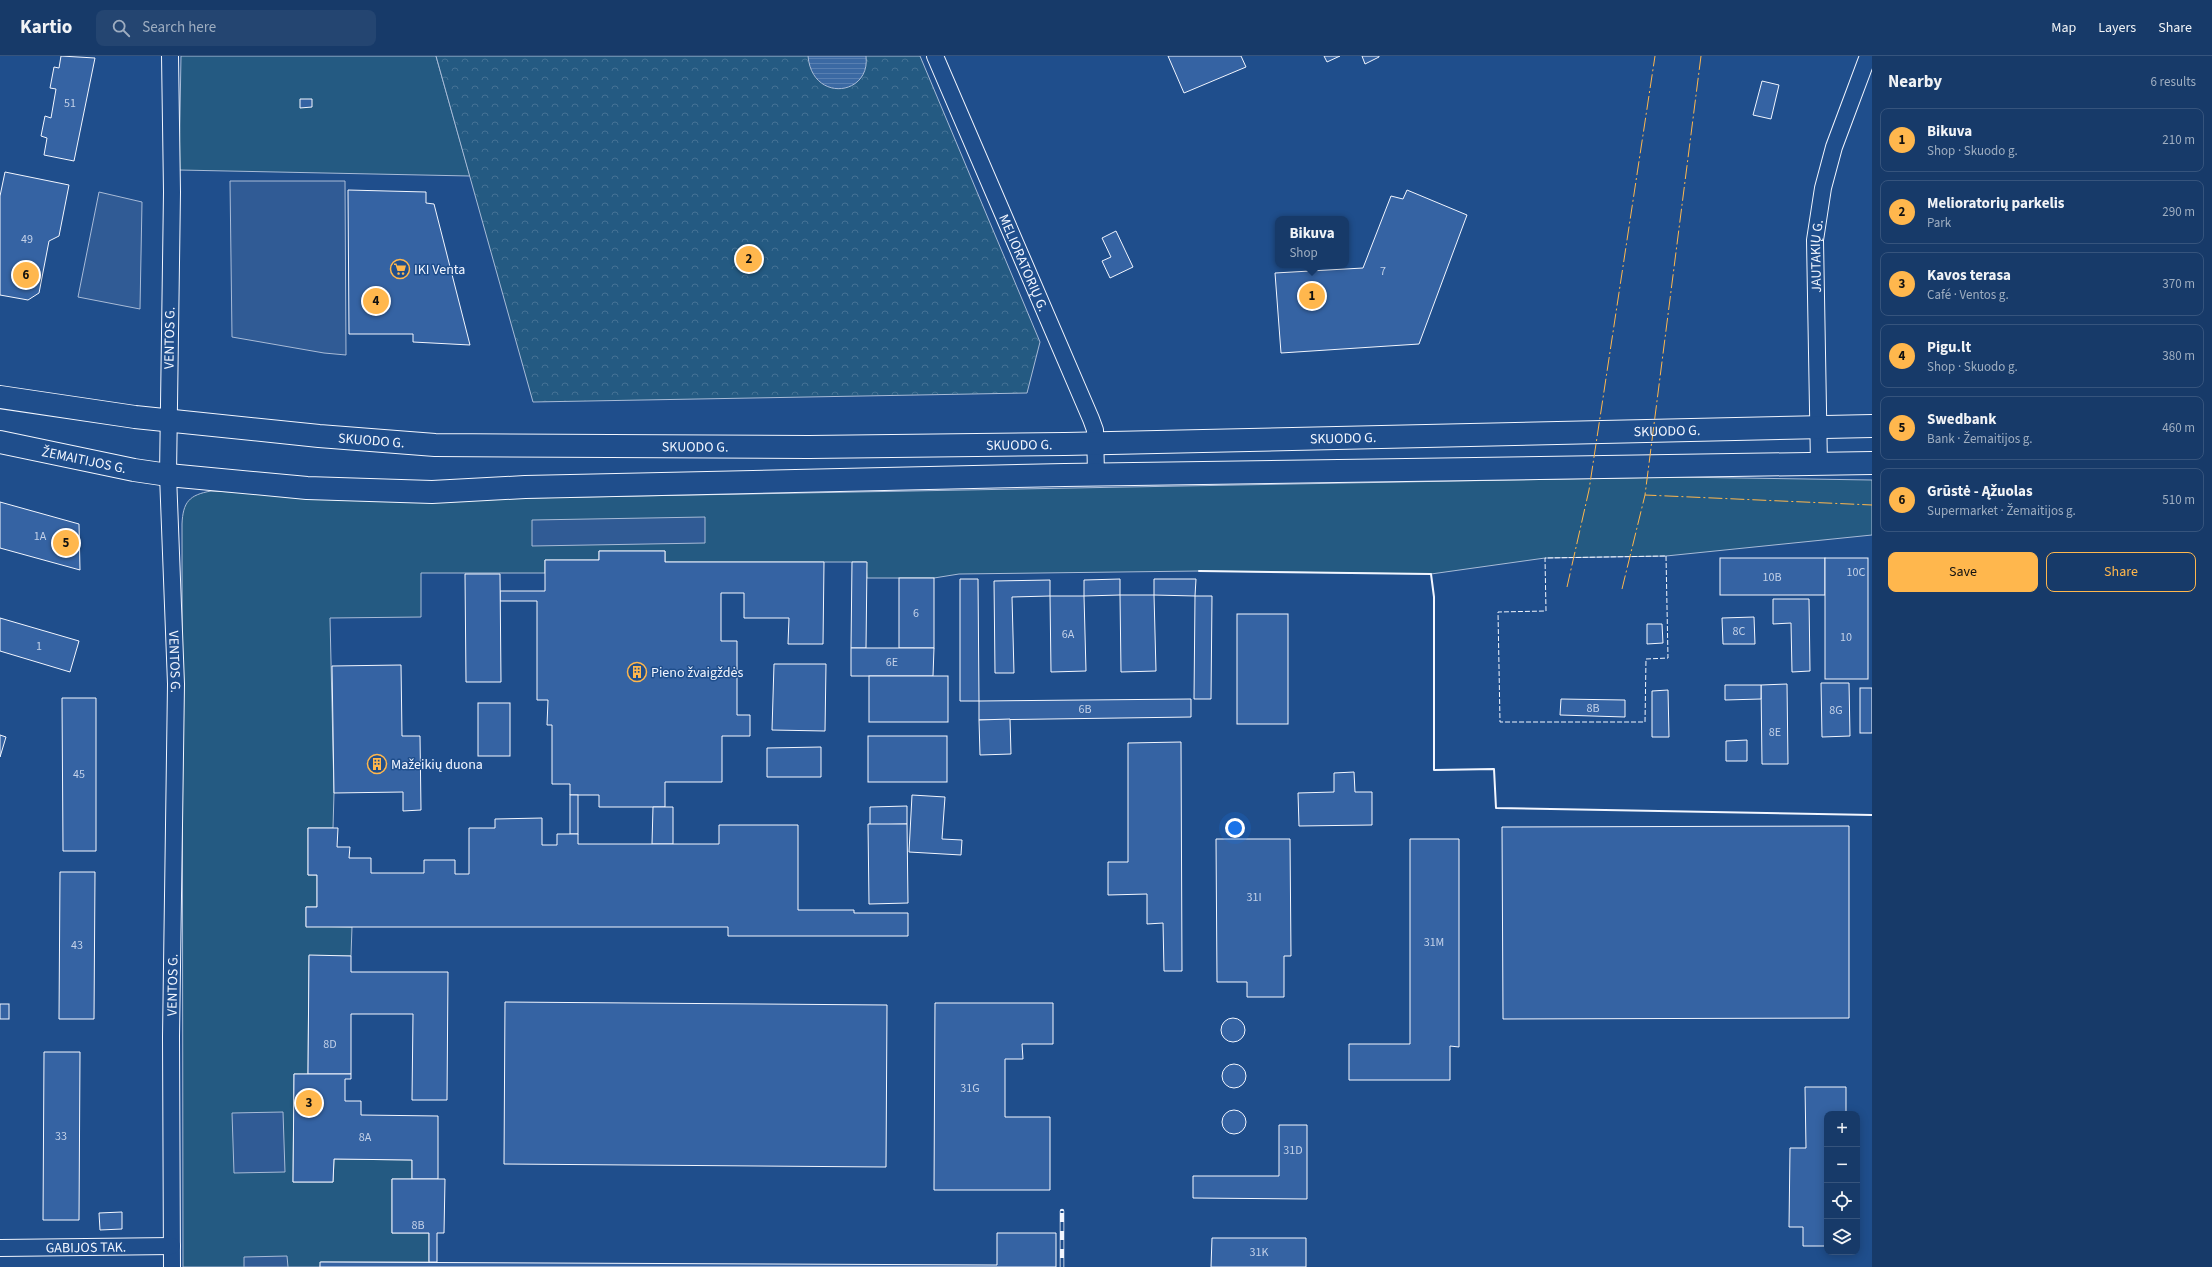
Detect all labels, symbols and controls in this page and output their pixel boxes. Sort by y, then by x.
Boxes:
search box [96,10,376,46]
text: Kartio [20,14,72,41]
icon: search [110,17,132,39]
text: Search here [142,17,216,38]
text: Map [2051,18,2076,38]
text: Layers [2098,18,2136,38]
text: Share [2158,18,2192,38]
text: Nearby [1888,70,1942,94]
text: 6 results [2151,73,2196,91]
house number: 51 [64,95,76,112]
text: Bikuva [1927,121,1972,142]
text: 1 [1899,131,1905,149]
text: 210 m [2162,131,2195,149]
text: Shop · Skuodo g. [1927,142,2018,160]
text: Melioratorių parkelis [1927,193,2065,214]
text: 2 [1899,203,1905,221]
text: 290 m [2162,203,2195,221]
street label: MELIORATORIŲ G. [993,211,1053,315]
text: Park [1927,214,1951,232]
popup [1275,216,1349,268]
street label: JAUTAKIŲ G. [1806,218,1829,293]
text: Bikuva [1289,223,1335,244]
house number: 49 [21,231,33,248]
pin: 2 [736,244,762,274]
text: Shop [1289,244,1318,262]
supermarket icon: IKI Venta [389,258,411,280]
pin: 6 [13,260,39,290]
place label: IKI Venta [414,260,465,280]
house number: 7 [1380,263,1386,280]
text: Kavos terasa [1927,265,2011,286]
text: 3 [1899,275,1905,293]
text: 370 m [2162,275,2195,293]
pin: 1 [1299,281,1325,311]
pin: 4 [363,286,389,316]
text: Café · Ventos g. [1927,286,2009,304]
street label: VENTOS G. [159,307,181,369]
text: Pigu.lt [1927,337,1971,358]
text: 4 [1899,347,1905,365]
text: 380 m [2162,347,2195,365]
text: Shop · Skuodo g. [1927,358,2018,376]
text: Swedbank [1927,409,1996,430]
text: 5 [1899,419,1905,437]
text: 460 m [2162,419,2195,437]
street label: SKUODO G. [1634,421,1701,442]
street label: SKUODO G. [1310,428,1377,450]
street label: SKUODO G. [337,429,405,454]
text: Bank · Žemaitijos g. [1927,430,2033,448]
street label: SKUODO G. [986,435,1053,456]
street label: SKUODO G. [662,437,729,458]
street label: ŽEMAITIJOS G. [40,442,128,479]
text: Grūstė - Ąžuolas [1927,481,2033,502]
text: 6 [1899,491,1905,509]
text: 510 m [2162,491,2195,509]
text: Supermarket · Žemaitijos g. [1927,502,2076,520]
house number: 1A [34,528,47,545]
pin: 5 [53,528,79,558]
button: Save [1888,552,2038,592]
button: Share [2046,552,2196,592]
house number: 10C [1847,564,1866,581]
house number: 10B [1763,569,1781,586]
house number: 6 [913,605,919,622]
house number: 8C [1733,623,1746,640]
house number: 6A [1062,626,1075,643]
house number: 10 [1840,629,1852,646]
street label: VENTOS G. [163,630,185,693]
house number: 1 [36,638,42,655]
house number: 6E [886,654,898,671]
building icon: Pieno žvaigždės [626,661,648,683]
place label: Pieno žvaigždės [651,663,743,683]
house number: 8B [1586,700,1600,717]
house number: 6B [1078,701,1092,718]
house number: 8G [1829,702,1843,719]
house number: 8E [1769,724,1781,741]
building icon: Mažeikių duona [366,753,388,775]
place label: Mažeikių duona [391,755,483,775]
house number: 45 [73,766,85,783]
your location [1225,818,1245,838]
house number: 31I [1246,889,1262,906]
house number: 31M [1424,934,1444,951]
house number: 43 [71,937,83,954]
street label: VENTOS G. [162,954,184,1016]
house number: 8D [323,1036,337,1053]
house number: 31G [960,1080,980,1097]
pin: 3 [296,1088,322,1118]
map controls [1824,1111,1860,1255]
button: + [1824,1111,1860,1147]
house number: 33 [55,1128,67,1145]
house number: 8A [359,1129,372,1146]
house number: 31D [1283,1142,1303,1159]
button: − [1824,1147,1860,1183]
button: locate [1824,1183,1860,1219]
house number: 8B [411,1217,425,1234]
button: layers [1824,1219,1860,1255]
street label: GABIJOS TAK. [46,1238,126,1258]
house number: 31K [1250,1244,1268,1261]

